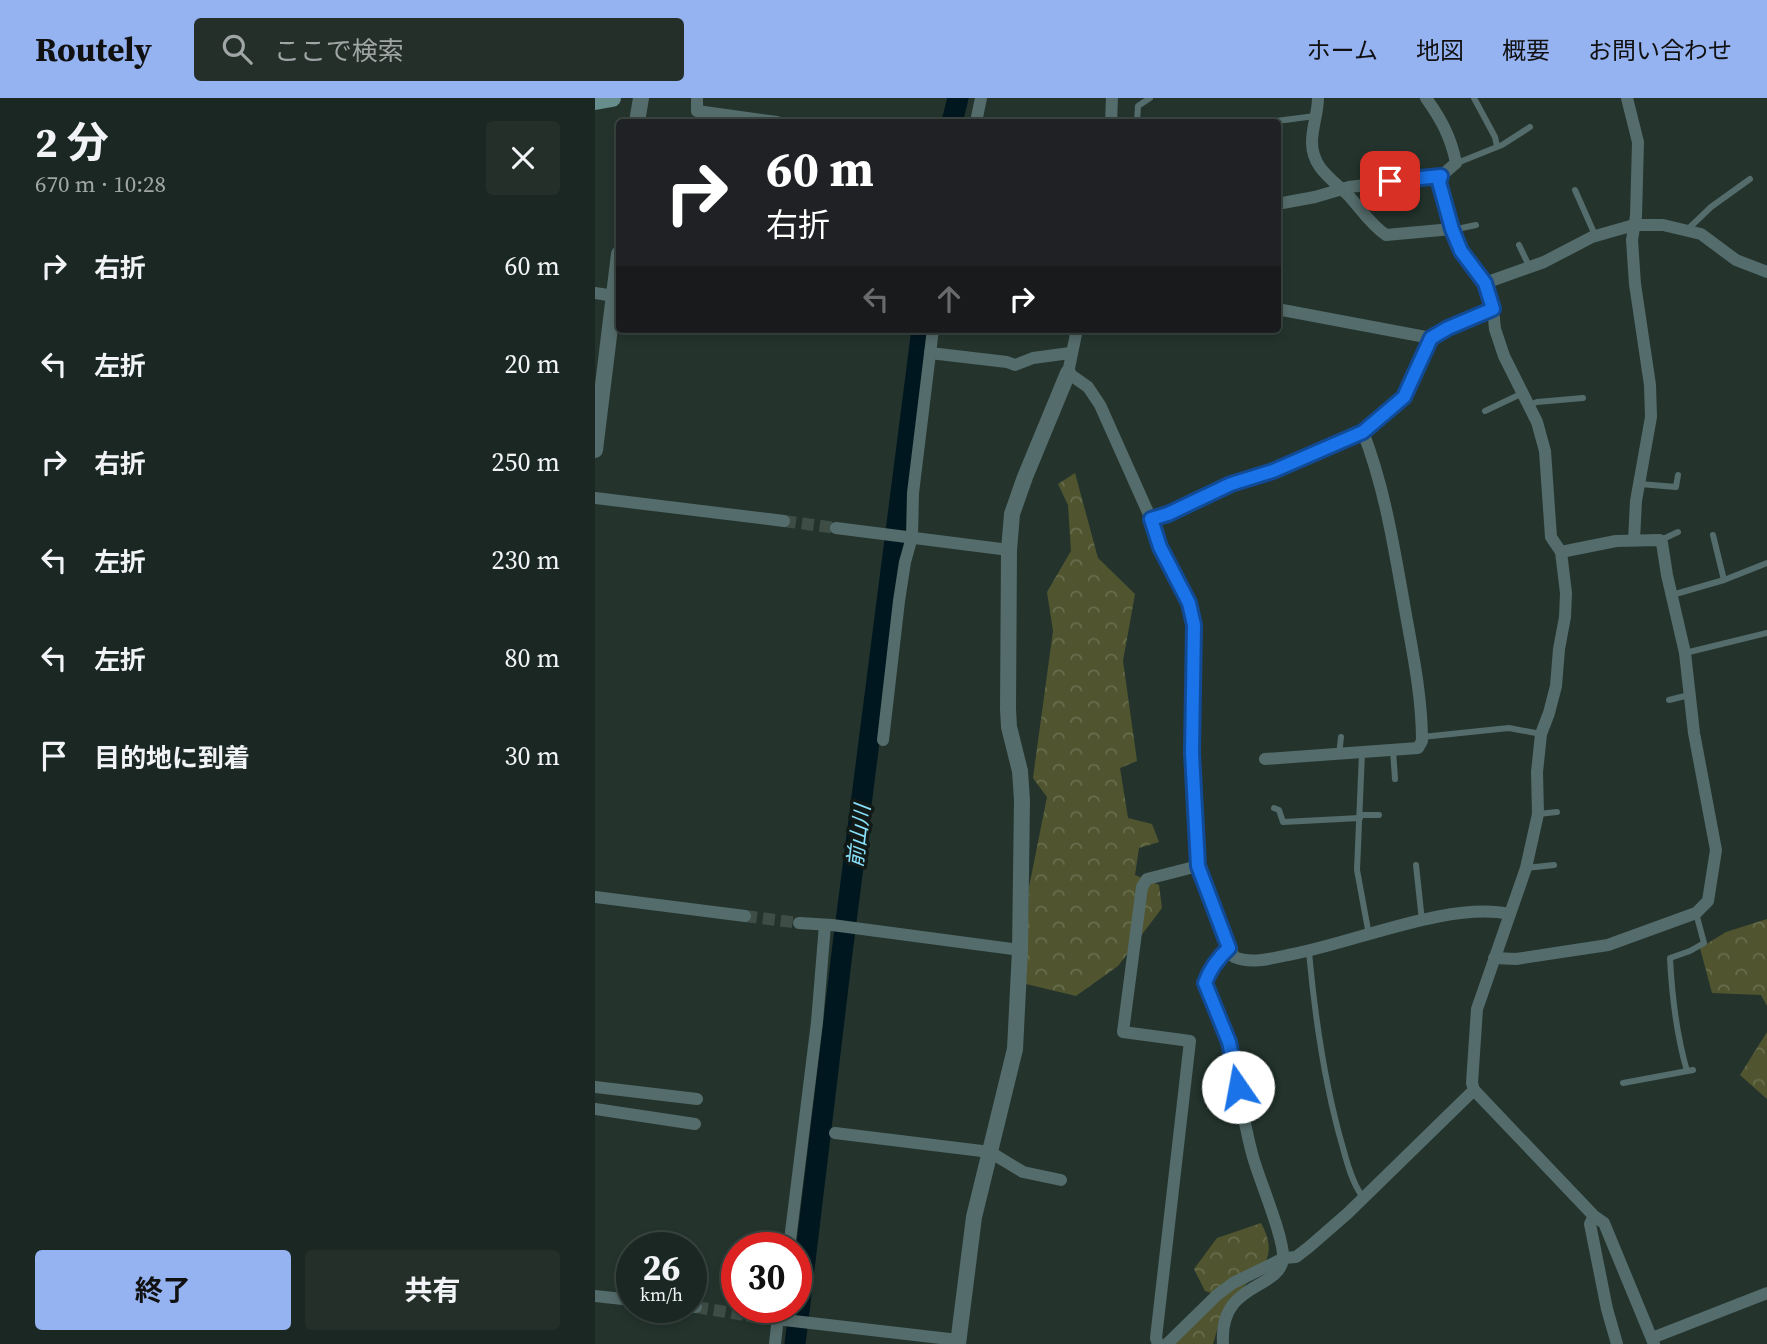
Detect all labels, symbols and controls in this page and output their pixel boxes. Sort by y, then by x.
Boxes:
search box [194,18,684,81]
text: Routely [35,27,152,72]
icon: search [218,30,256,68]
text: ここで検索 [274,33,404,69]
text: ホーム [1307,34,1378,67]
text: 地図 [1416,34,1464,67]
text: 概要 [1502,34,1550,67]
text: お問い合わせ [1588,34,1732,67]
text: 2 分 [35,113,109,171]
button: close [486,121,560,195]
text: 60 m [766,135,874,202]
icon: right [651,147,742,238]
pin [1360,151,1420,211]
icon: arrive [1371,162,1409,200]
text: 670 m · 10:28 [35,168,166,200]
text: 右折 [766,203,830,247]
icon: right [35,247,73,285]
text: 60 m [505,248,560,284]
text: 右折 [94,250,146,286]
icon: left [857,280,895,318]
icon: ahead [930,280,968,318]
icon: right [1003,280,1041,318]
icon: left [35,345,73,383]
text: 20 m [505,346,560,382]
text: 左折 [94,348,146,384]
icon: right [35,443,73,481]
text: 250 m [492,444,560,480]
text: 右折 [94,446,146,482]
icon: left [35,541,73,579]
text: 230 m [492,542,560,578]
text: 左折 [94,544,146,580]
icon: left [35,639,73,677]
text: 80 m [505,640,560,676]
text: 左折 [94,642,146,678]
icon: arrive [35,737,73,775]
text: 30 m [505,738,560,774]
text: 目的地に到着 [94,740,250,776]
water label: 前山川 [840,801,877,869]
position arrow [1201,1050,1275,1124]
speed limit sign: 30 [721,1232,812,1323]
text: 26 [643,1244,680,1292]
button: 終了 [35,1250,291,1330]
button: 共有 [305,1250,560,1330]
text: km/h [640,1282,683,1307]

